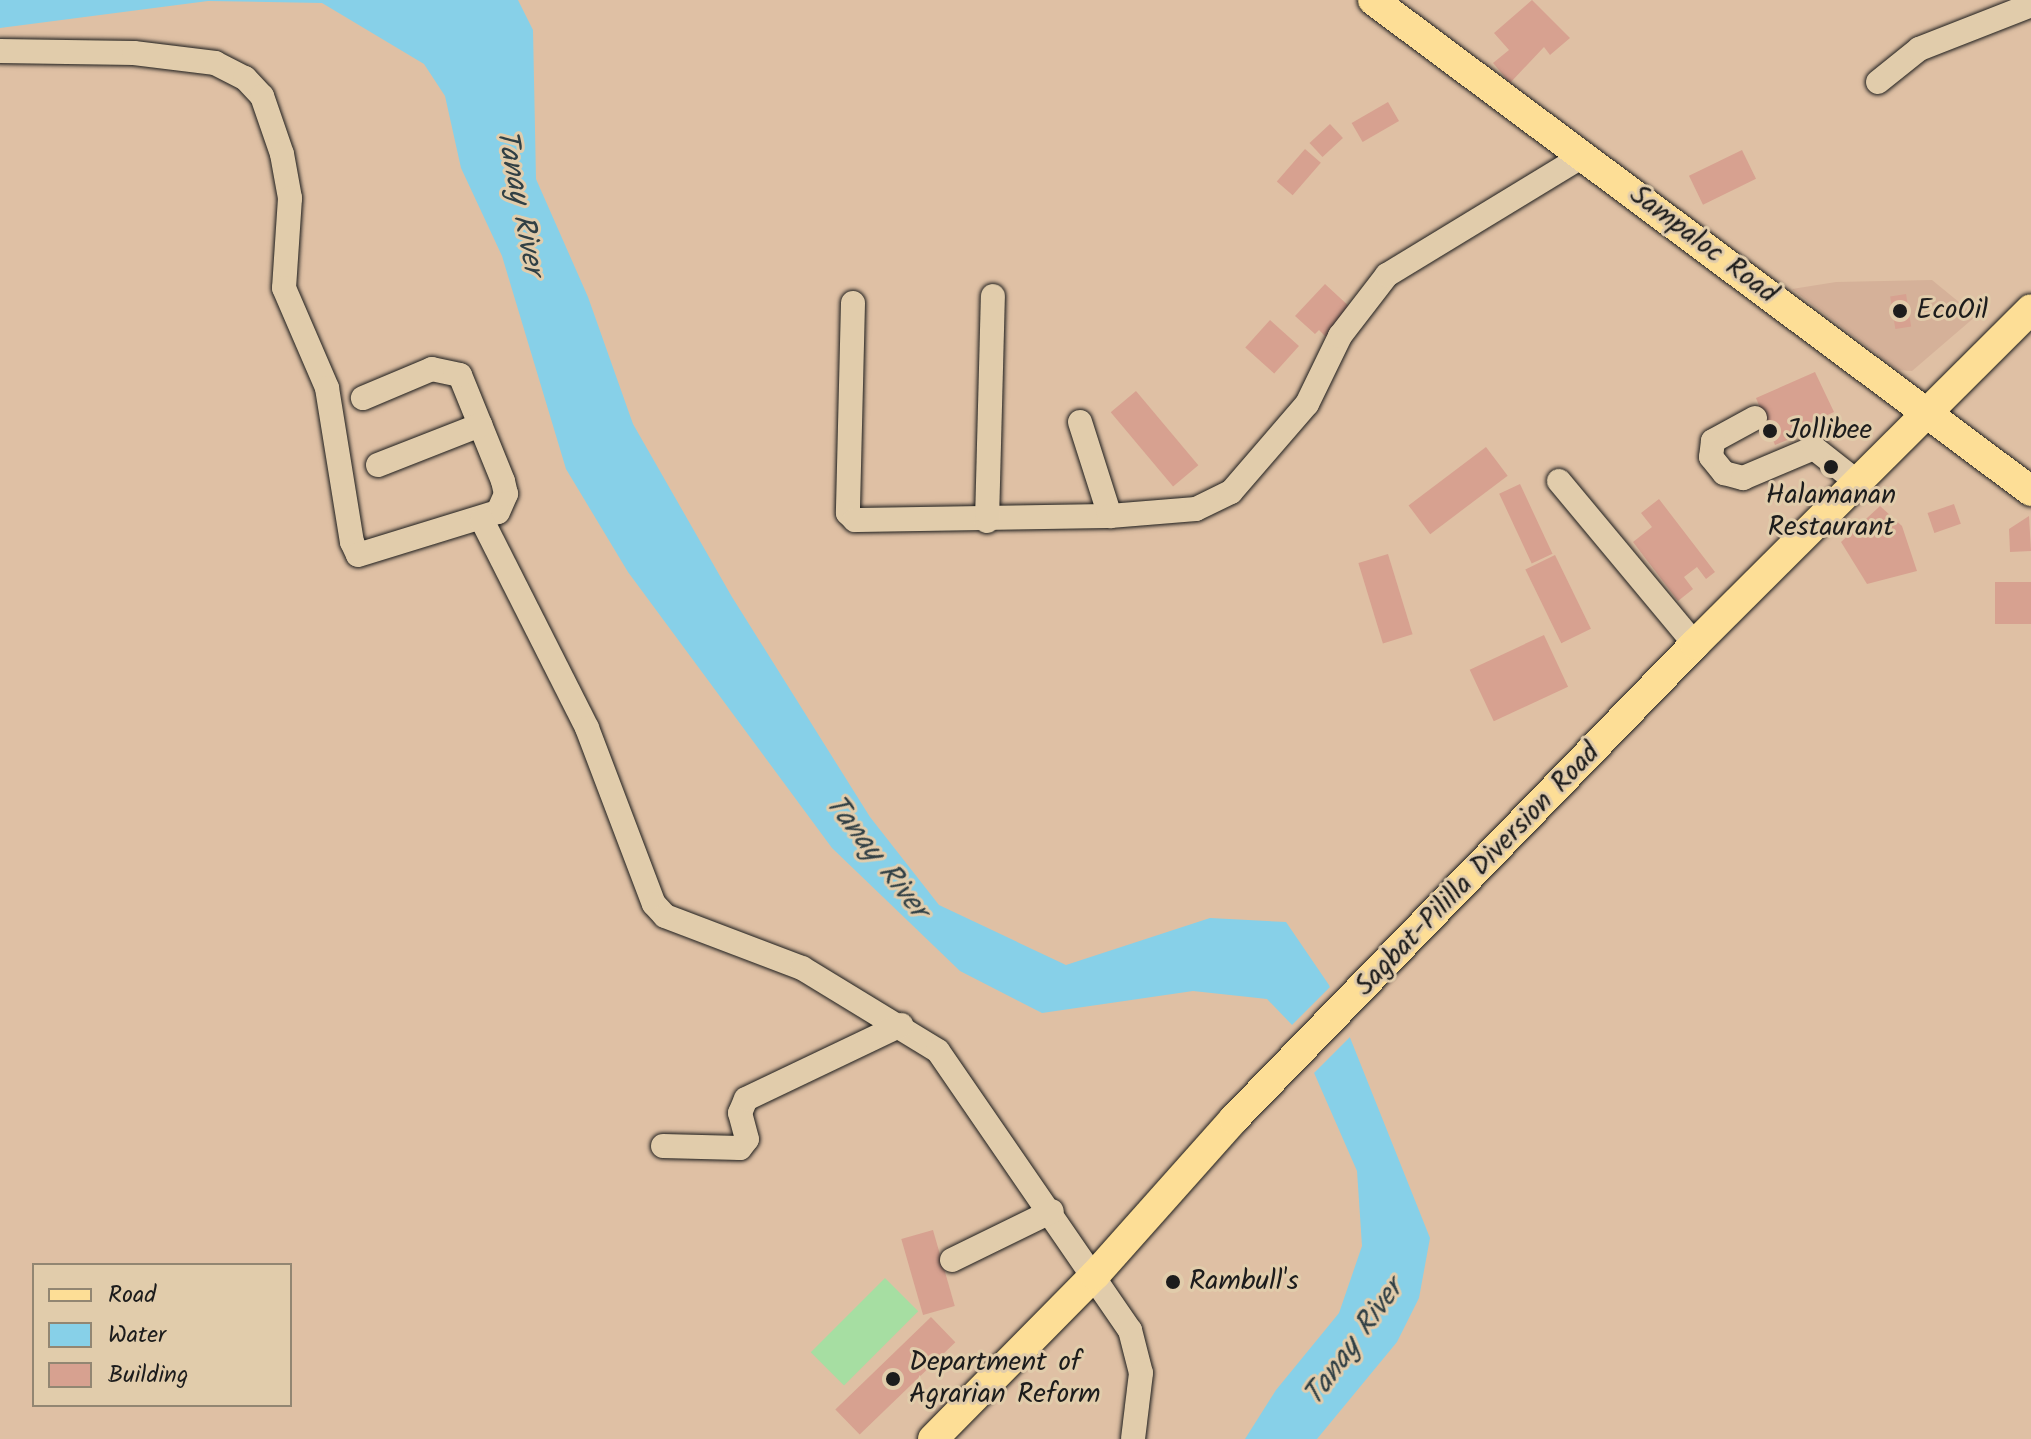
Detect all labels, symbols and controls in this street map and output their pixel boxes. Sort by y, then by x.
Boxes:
water label: Tanay River [487,126,551,278]
street label: Sampaloc Road [1623,179,1783,311]
place label: EcoOil [1916,294,1988,328]
marker: EcoOil [1891,302,1909,320]
place label: Jollibee [1786,414,1872,448]
marker: Jollibee [1761,422,1779,440]
marker: Halamanan Restaurant [1822,458,1840,476]
place label: Halamanan Restaurant [1766,479,1896,545]
street label: Sagbat-Pililla Diversion Road [1348,737,1608,1003]
water label: Tanay River [817,788,935,926]
legend [32,1263,292,1407]
place label: Rambull's [1189,1265,1299,1299]
marker: Rambull's [1164,1273,1182,1291]
water label: Tanay River [1296,1273,1412,1413]
text: Road [108,1276,156,1315]
text: Water [108,1316,166,1355]
place label: Department of Agrarian Reform [909,1346,1101,1412]
text: Building [108,1356,188,1395]
marker: Department of Agrarian Reform [884,1370,902,1388]

